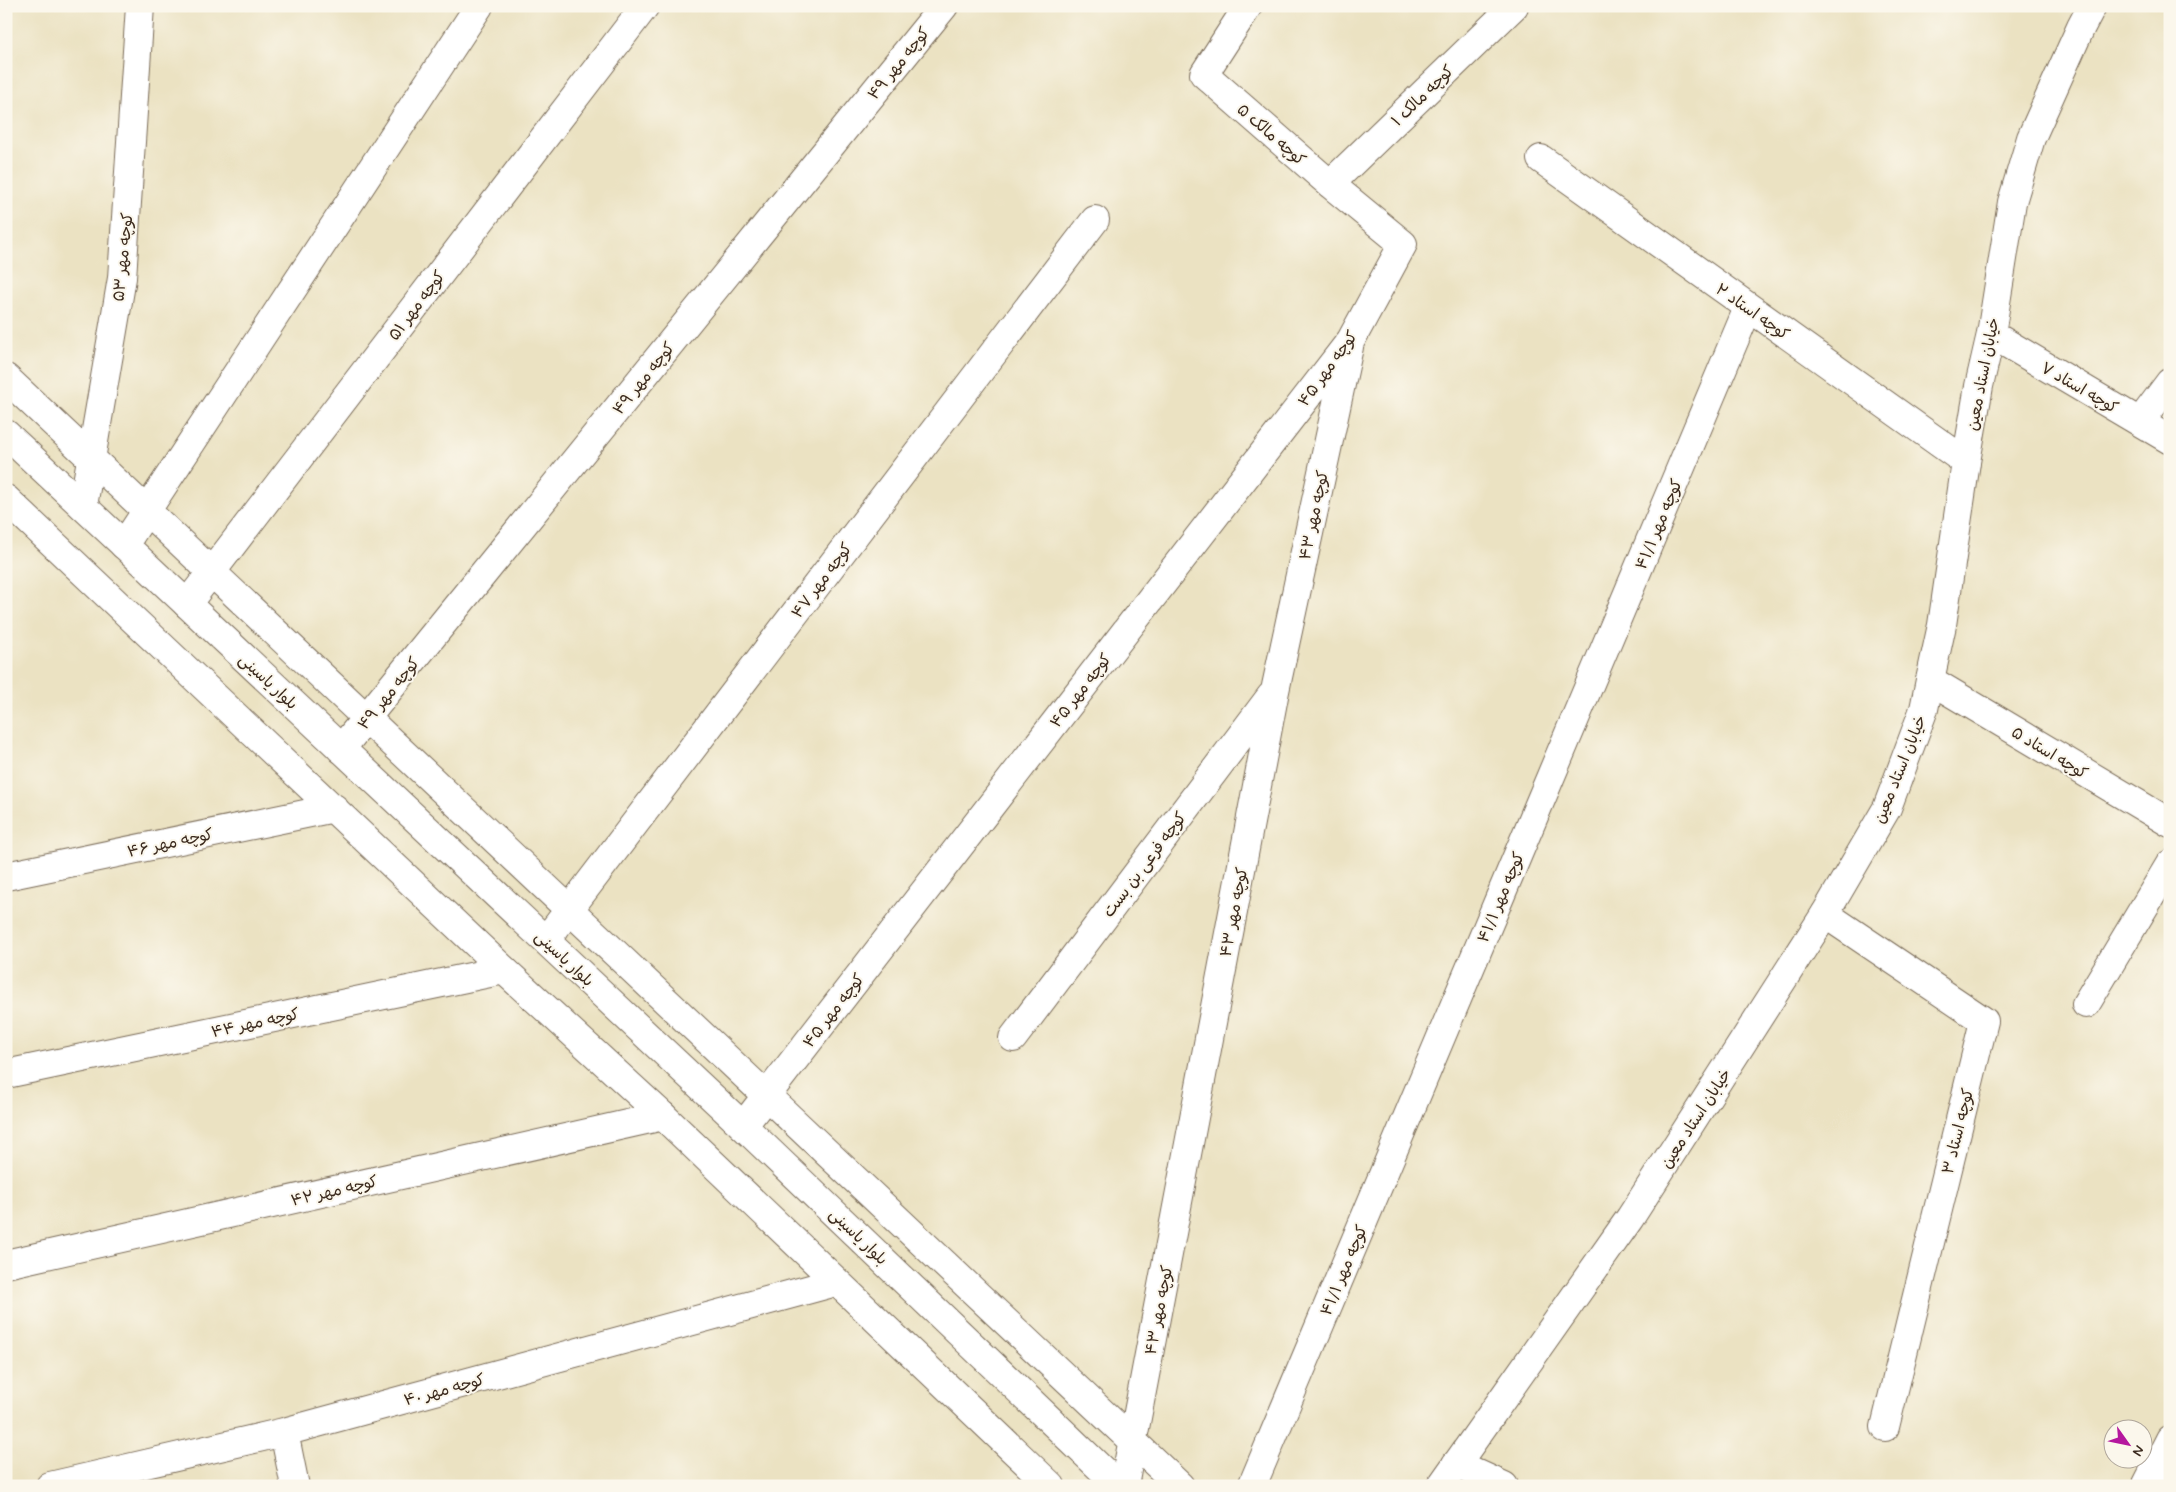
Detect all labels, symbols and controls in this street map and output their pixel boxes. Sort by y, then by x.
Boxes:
street label: کوچه مهر ۴۹ [863,23,935,105]
street label: کوچه مالک ۱ [1387,61,1459,131]
street label: کوچه مالک ۵ [1232,99,1310,171]
street label: کوچه مهر ۵۳ [108,212,139,303]
street label: کوچه مهر ۵۱ [384,267,450,345]
street label: کوچه استاد ۲ [1711,279,1793,345]
street label: خیابان استاد معین [1962,316,2005,433]
street label: کوچه مهر ۴۵ [1294,327,1363,411]
street label: کوچه مهر ۴۹ [608,338,680,420]
street label: کوچه استاد ۷ [2037,358,2122,419]
street label: کوچه مهر ۴۳ [1295,469,1334,562]
street label: کوچه مهر ۴۱/۱ [1631,476,1688,573]
street label: کوچه مهر ۴۷ [787,539,857,623]
street label: بلوار یاسینی [234,649,302,715]
street label: کوچه مهر ۴۵ [1046,649,1117,732]
street label: کوچه مهر ۴۹ [353,653,425,735]
street label: خیابان استاد معین [1869,712,1932,827]
street label: کوچه استاد ۵ [2007,722,2091,784]
street label: کوچه فرعی بن بست [1099,808,1192,922]
street label: کوچه مهر ۴۶ [125,824,215,863]
street label: کوچه مهر ۴۱/۱ [1473,849,1530,946]
street label: کوچه مهر ۴۳ [1216,866,1253,959]
street label: بلوار یاسینی [530,926,598,992]
street label: کوچه مهر ۴۵ [799,969,870,1052]
street label: کوچه مهر ۴۴ [209,1004,301,1043]
street label: خیابان استاد معین [1656,1065,1736,1173]
street label: کوچه استاد ۳ [1938,1086,1979,1176]
street label: کوچه مهر ۴۲ [289,1171,380,1212]
street label: بلوار یاسینی [824,1204,892,1270]
street label: کوچه مهر ۴۱/۱ [1316,1222,1373,1319]
street label: کوچه مهر ۴۳ [1141,1264,1178,1357]
street label: کوچه مهر ۴۰ [402,1370,487,1411]
north arrow [2104,1420,2154,1470]
text: N [2128,1442,2148,1459]

